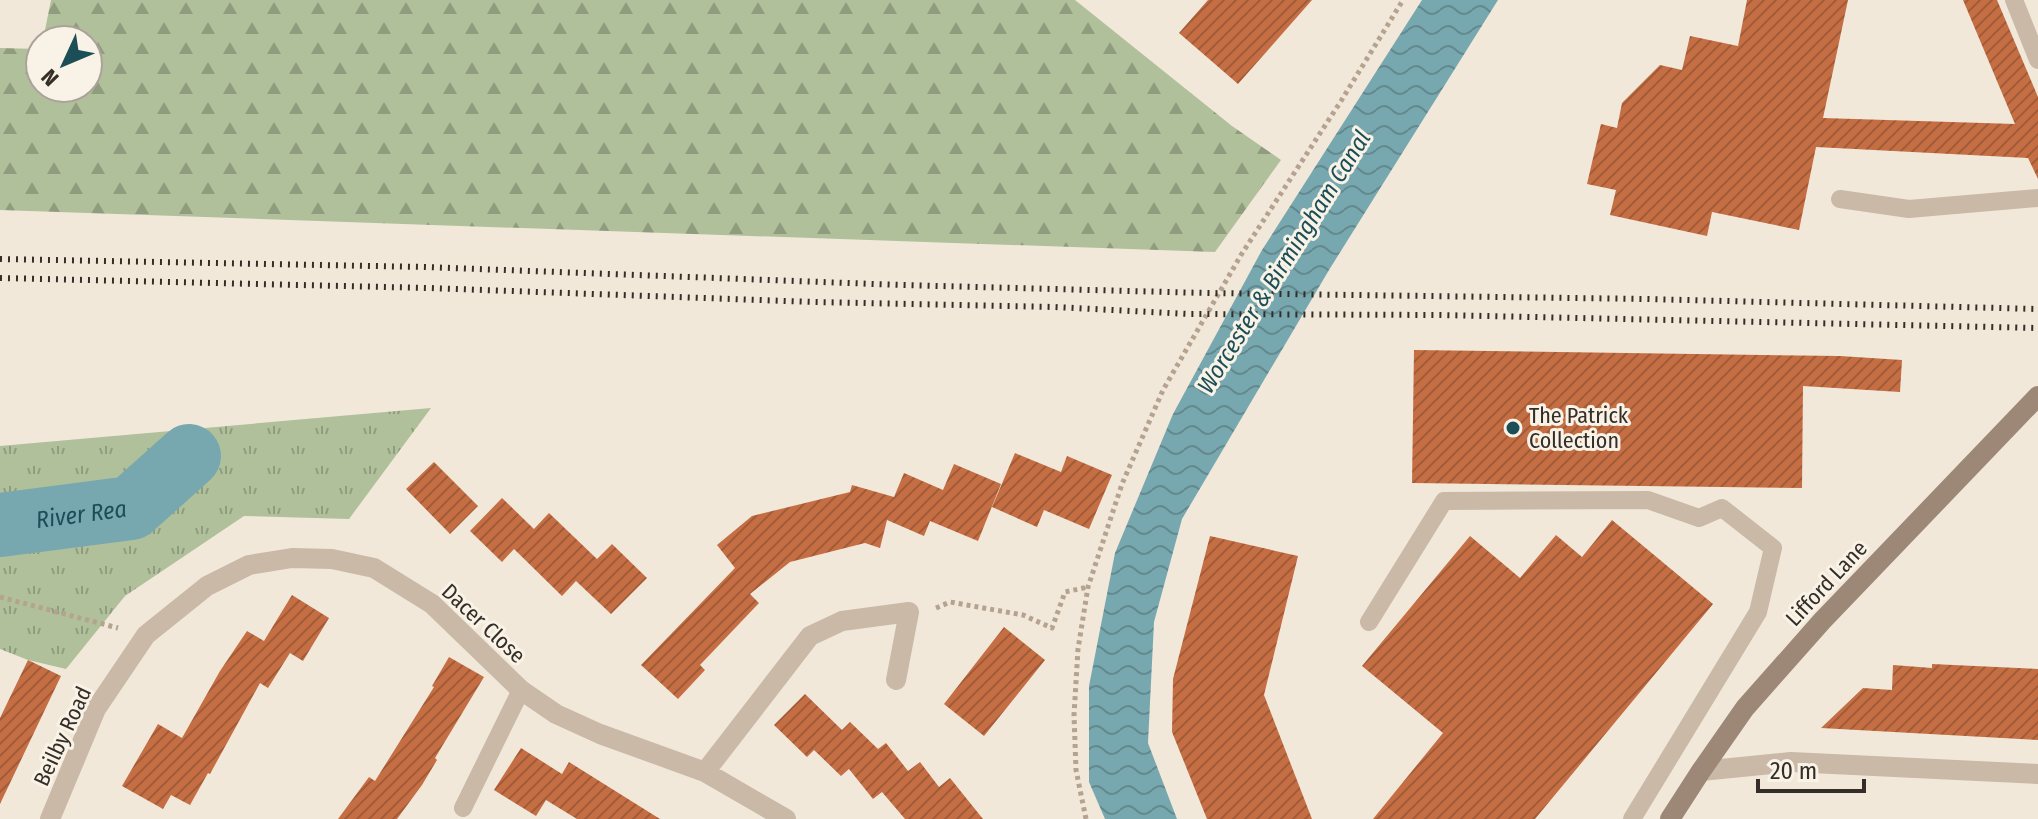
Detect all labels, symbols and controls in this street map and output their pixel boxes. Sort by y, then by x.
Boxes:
north arrow [24,24,104,104]
text: N [36,63,64,92]
water label: Worcester & Birmingham Canal [1192,126,1376,398]
place label: The Patrick Collection [1529,402,1629,454]
marker: The Patrick Collection [1504,419,1522,437]
water label: River Rea [34,495,128,534]
street label: Lifford Lane [1780,535,1873,632]
street label: Dacer Close [436,578,531,669]
street label: Beilby Road [28,682,97,790]
scale bar [1758,743,1864,793]
text: 20 m [1770,757,1817,785]

